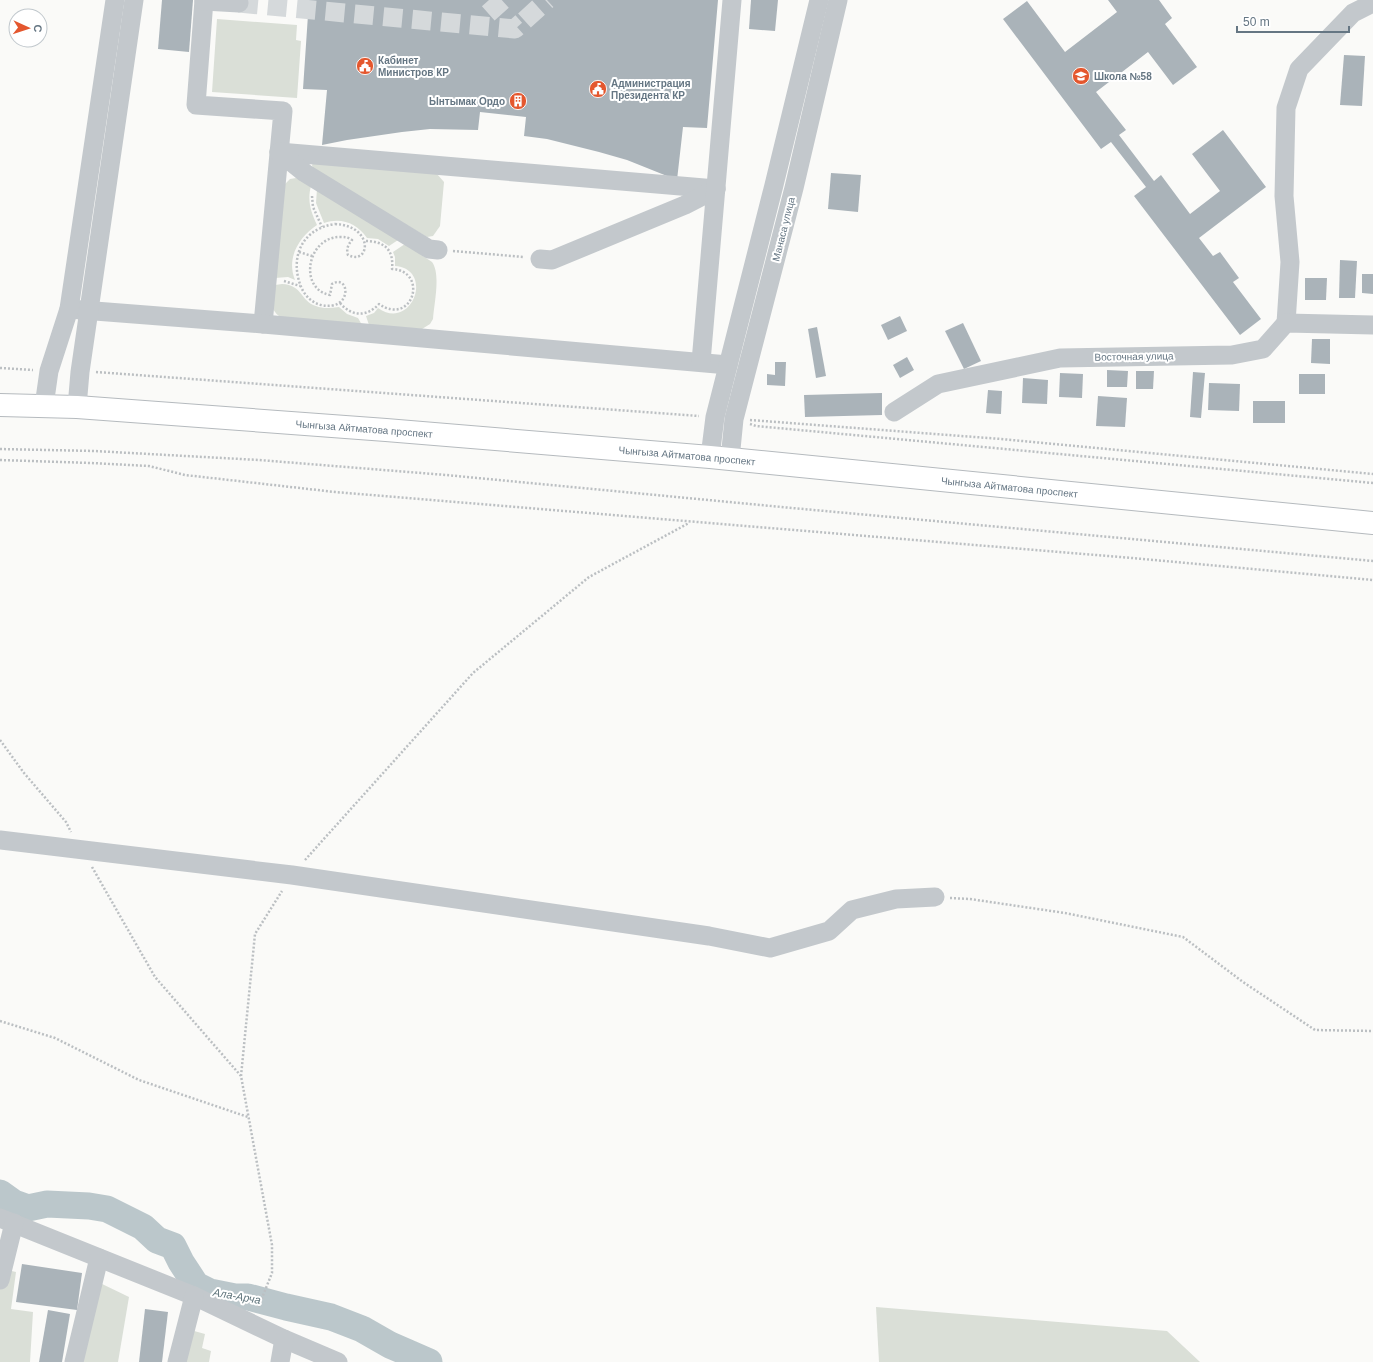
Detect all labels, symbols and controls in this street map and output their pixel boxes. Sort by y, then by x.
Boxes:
north arrow [8,8,48,48]
scale bar [1237,8,1349,34]
text: 50 m [1243,15,1270,29]
text: С [32,24,44,33]
place label: Кабинет Министров КР [378,55,449,78]
public building icon: Кабинет Министров КР [355,56,375,76]
school or university icon: Школа №58 [1071,66,1091,86]
place label: Школа №58 [1094,71,1152,82]
place label: Администрация Президента КР [611,78,691,101]
public building icon: Администрация Президента КР [588,79,608,99]
building icon: Ынтымак Ордо [508,91,528,111]
place label: Ынтымак Ордо [429,96,505,107]
street label: Манаса улица [770,195,797,262]
street label: Восточная улица [1094,350,1174,363]
street label: Чынгыза Айтматова проспект [295,418,434,440]
street label: Чынгыза Айтматова проспект [618,444,756,468]
street label: Чынгыза Айтматова проспект [941,475,1079,500]
water label: Ала-Арча [211,1286,262,1306]

